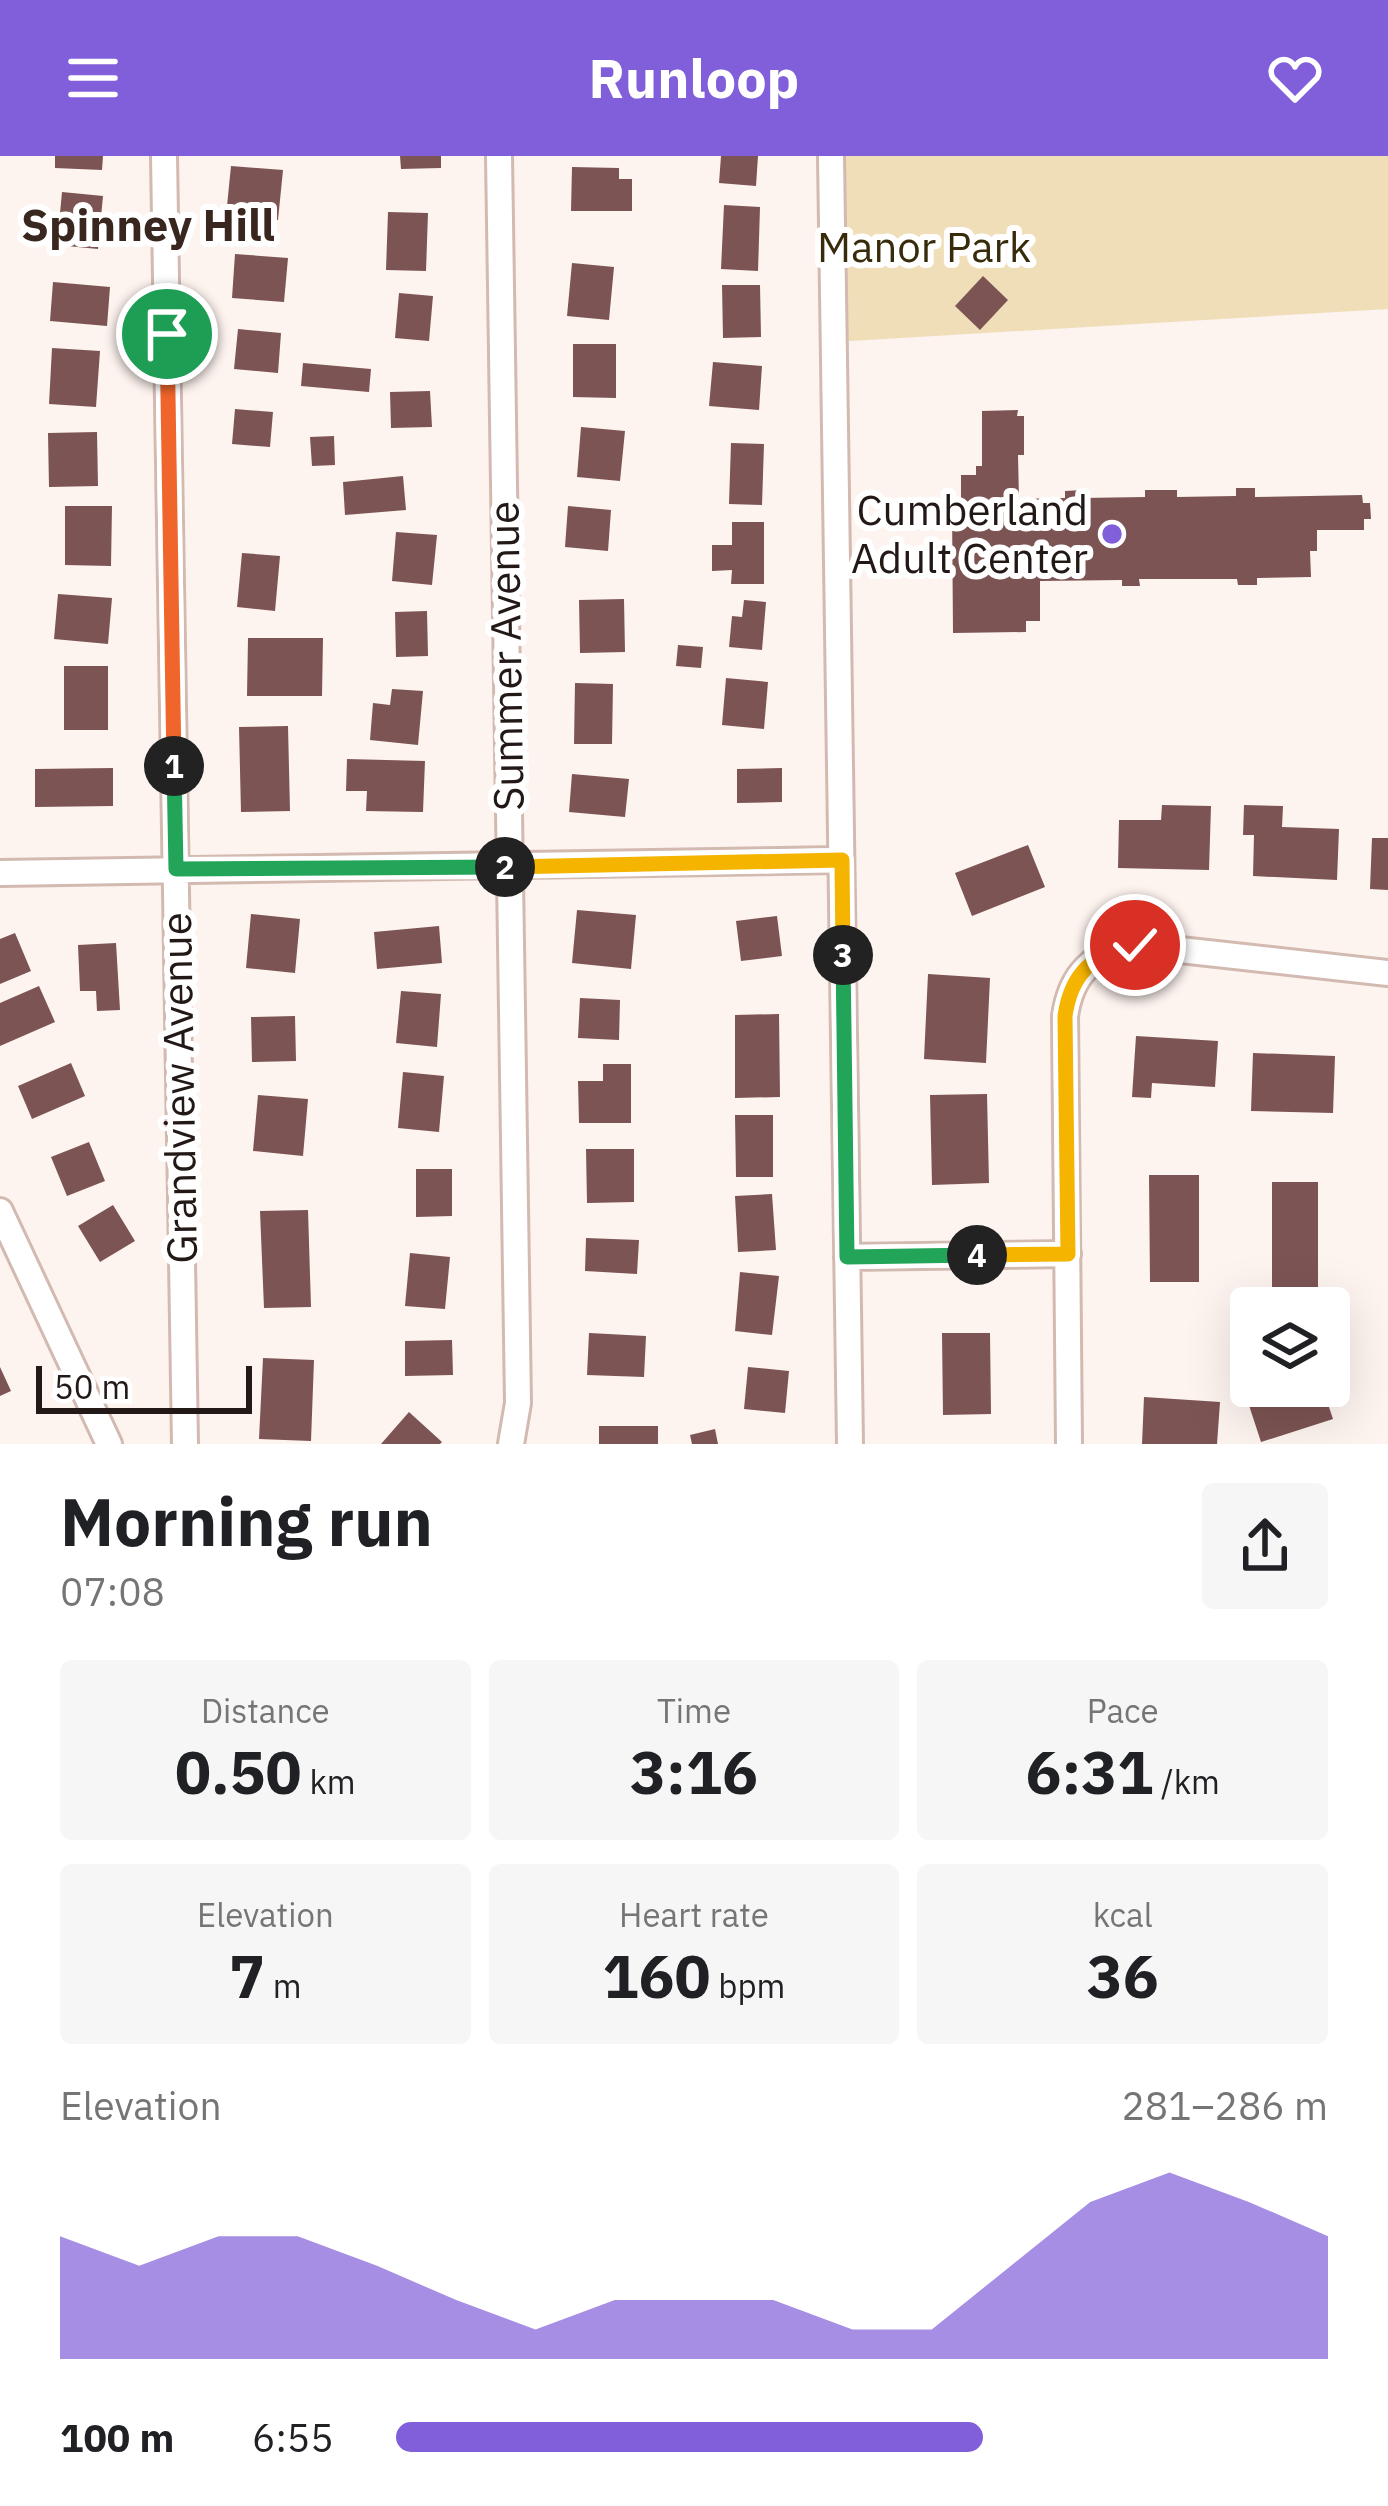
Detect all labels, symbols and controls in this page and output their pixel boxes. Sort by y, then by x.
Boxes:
text: Runloop [589,43,799,113]
icon: menu [60,45,126,111]
icon: heart [1262,45,1328,111]
district label: Spinney Hill [21,195,275,253]
park label: Manor Park [817,219,1031,274]
pin [116,283,218,385]
icon: arrive [134,301,200,367]
place label: Cumberland Adult Center [851,482,1088,585]
street label: Summer Avenue [475,500,536,812]
marker: Cumberland Adult Center [1099,521,1125,547]
pin: 1 [144,736,204,796]
text: 1 [164,744,184,787]
pin: 2 [475,837,535,897]
text: 2 [495,845,515,888]
pin [1084,894,1186,996]
street label: Grandview Avenue [148,912,209,1264]
icon: check [1102,912,1168,978]
pin: 3 [813,925,873,985]
text: 3 [833,933,853,976]
pin: 4 [947,1225,1007,1285]
text: 4 [967,1233,987,1276]
map controls [1230,1287,1350,1407]
button: layers [1230,1287,1350,1407]
scale bar [36,1360,252,1413]
text: 50 m [54,1365,130,1408]
text: Morning run [60,1478,433,1564]
button: share [1202,1483,1328,1609]
text: 07:08 [60,1566,165,1617]
text: Distance [201,1689,330,1732]
text: Time [657,1689,731,1732]
text: Pace [1087,1689,1159,1732]
text: 0.50 [175,1732,302,1811]
text: 3:16 [630,1732,758,1811]
text: 6:31 [1025,1732,1153,1811]
text: km [302,1760,356,1803]
text: /km [1153,1760,1220,1803]
text: Elevation [197,1893,334,1936]
text: Heart rate [619,1893,769,1936]
text: kcal [1093,1893,1153,1936]
text: 7 [229,1936,265,2015]
text: 160 [603,1936,711,2015]
text: 36 [1087,1936,1159,2015]
text: m [265,1964,302,2007]
text: bpm [711,1964,785,2007]
text: Elevation [60,2080,222,2131]
text: 281–286 m [1121,2080,1328,2131]
text: 100 m [60,2412,174,2463]
text: 6:55 [252,2412,334,2463]

